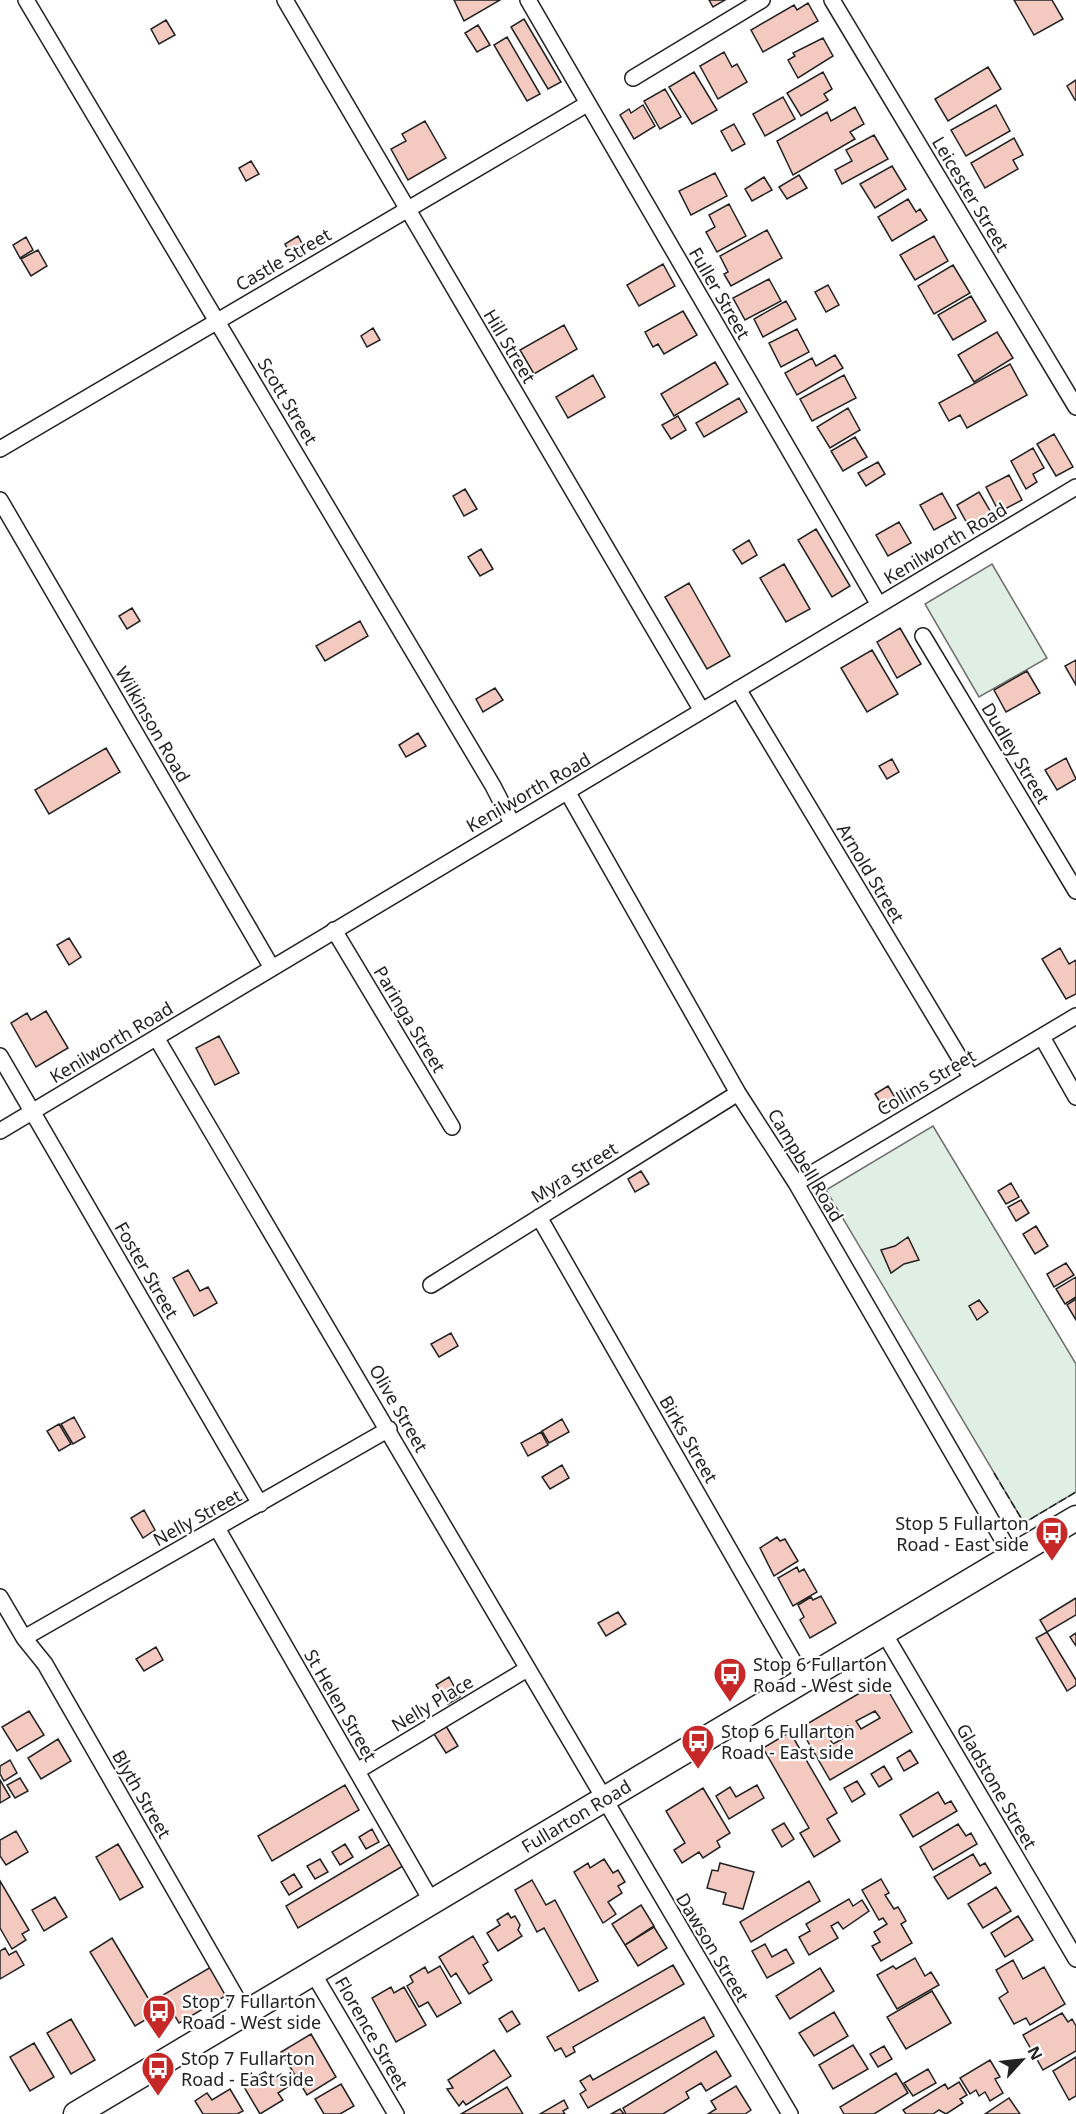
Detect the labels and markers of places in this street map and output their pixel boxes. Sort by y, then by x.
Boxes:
place label: Stop 5 Fullarton Road - East side [895,1511,1029,1556]
bus stop icon: Stop 5 Fullarton Road - East side [1034,1515,1070,1562]
place label: Stop 6 Fullarton Road - West side [753,1652,892,1697]
bus stop icon: Stop 6 Fullarton Road - West side [712,1656,748,1703]
place label: Stop 6 Fullarton Road - East side [721,1719,855,1764]
bus stop icon: Stop 6 Fullarton Road - East side [680,1723,716,1770]
place label: Stop 7 Fullarton Road - West side [182,1989,321,2034]
bus stop icon: Stop 7 Fullarton Road - West side [141,1993,177,2040]
place label: Stop 7 Fullarton Road - East side [181,2046,315,2091]
bus stop icon: Stop 7 Fullarton Road - East side [140,2050,176,2097]

